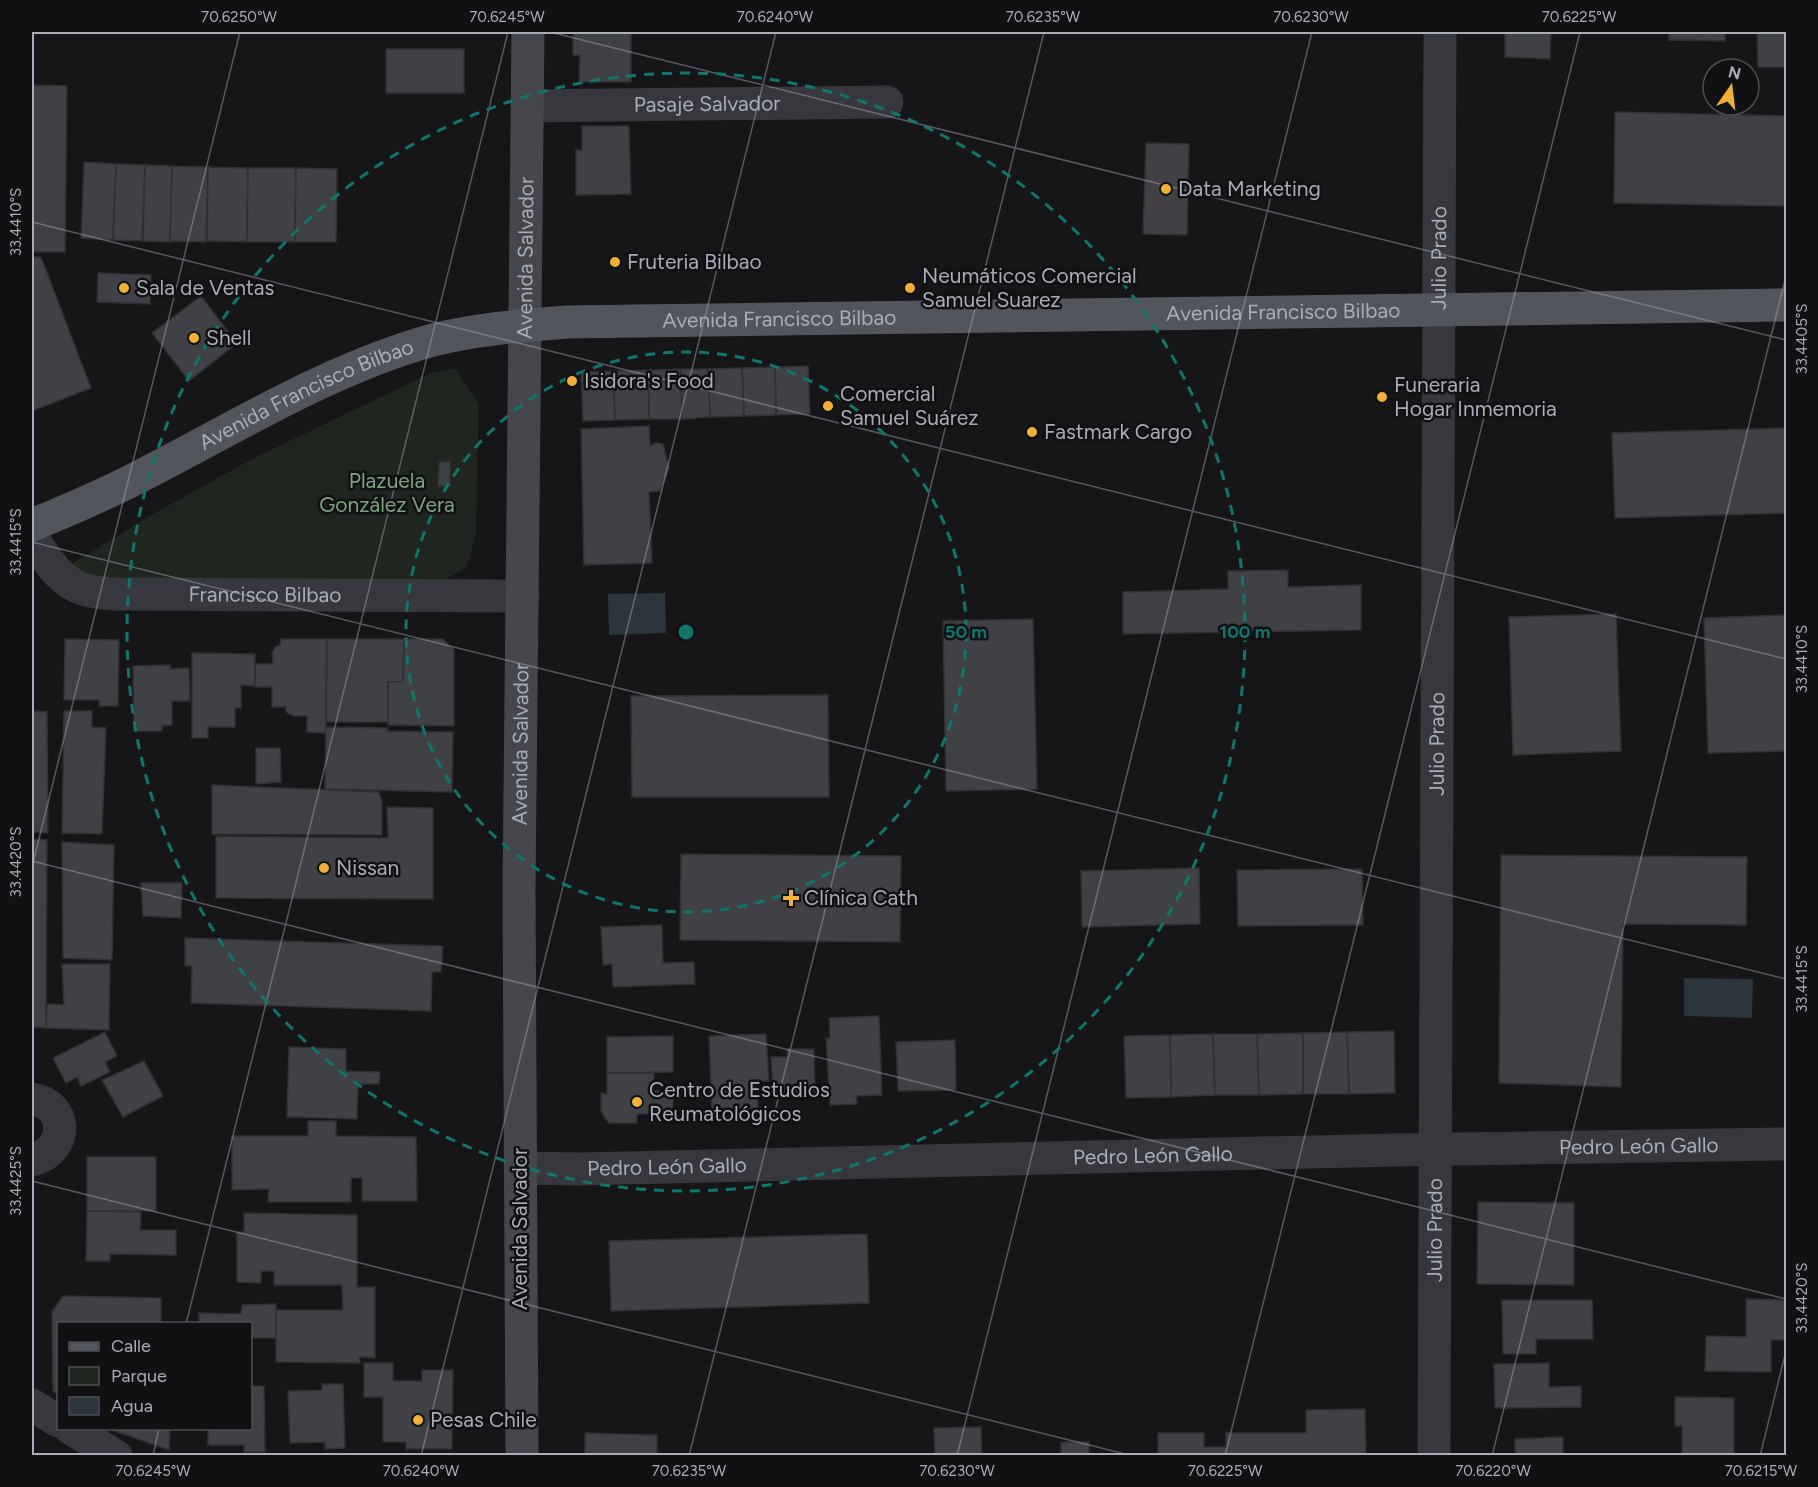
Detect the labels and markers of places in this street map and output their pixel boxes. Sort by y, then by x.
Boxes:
place label: Data Marketing [1178,176,1321,201]
marker: Data Marketing [1159,182,1173,196]
place label: Fruteria Bilbao [627,249,762,274]
marker: Fruteria Bilbao [608,255,622,269]
place label: Neumáticos Comercial Samuel Suarez [922,263,1137,312]
place label: Sala de Ventas [136,275,274,300]
marker: Sala de Ventas [117,281,131,295]
marker: Neumáticos Comercial Samuel Suarez [903,281,917,295]
place label: Shell [206,325,251,350]
marker: Shell [187,331,201,345]
place label: Isidora's Food [584,368,714,393]
place label: Funeraria Hogar Inmemoria [1394,372,1557,421]
marker: Isidora's Food [565,374,579,388]
place label: Comercial Samuel Suárez [840,381,979,430]
marker: Funeraria Hogar Inmemoria [1375,390,1389,404]
marker: Comercial Samuel Suárez [821,399,835,413]
place label: Fastmark Cargo [1044,419,1192,444]
marker: Fastmark Cargo [1025,425,1039,439]
centre of rings [676,622,696,642]
place label: Nissan [336,855,399,880]
marker: Nissan [317,861,331,875]
place label: Clínica Cath [804,885,918,910]
marker: Clínica Cath [782,889,800,907]
place label: Centro de Estudios Reumatológicos [649,1077,830,1126]
marker: Centro de Estudios Reumatológicos [630,1095,644,1109]
place label: Pesas Chile [430,1407,537,1432]
marker: Pesas Chile [411,1413,425,1427]

